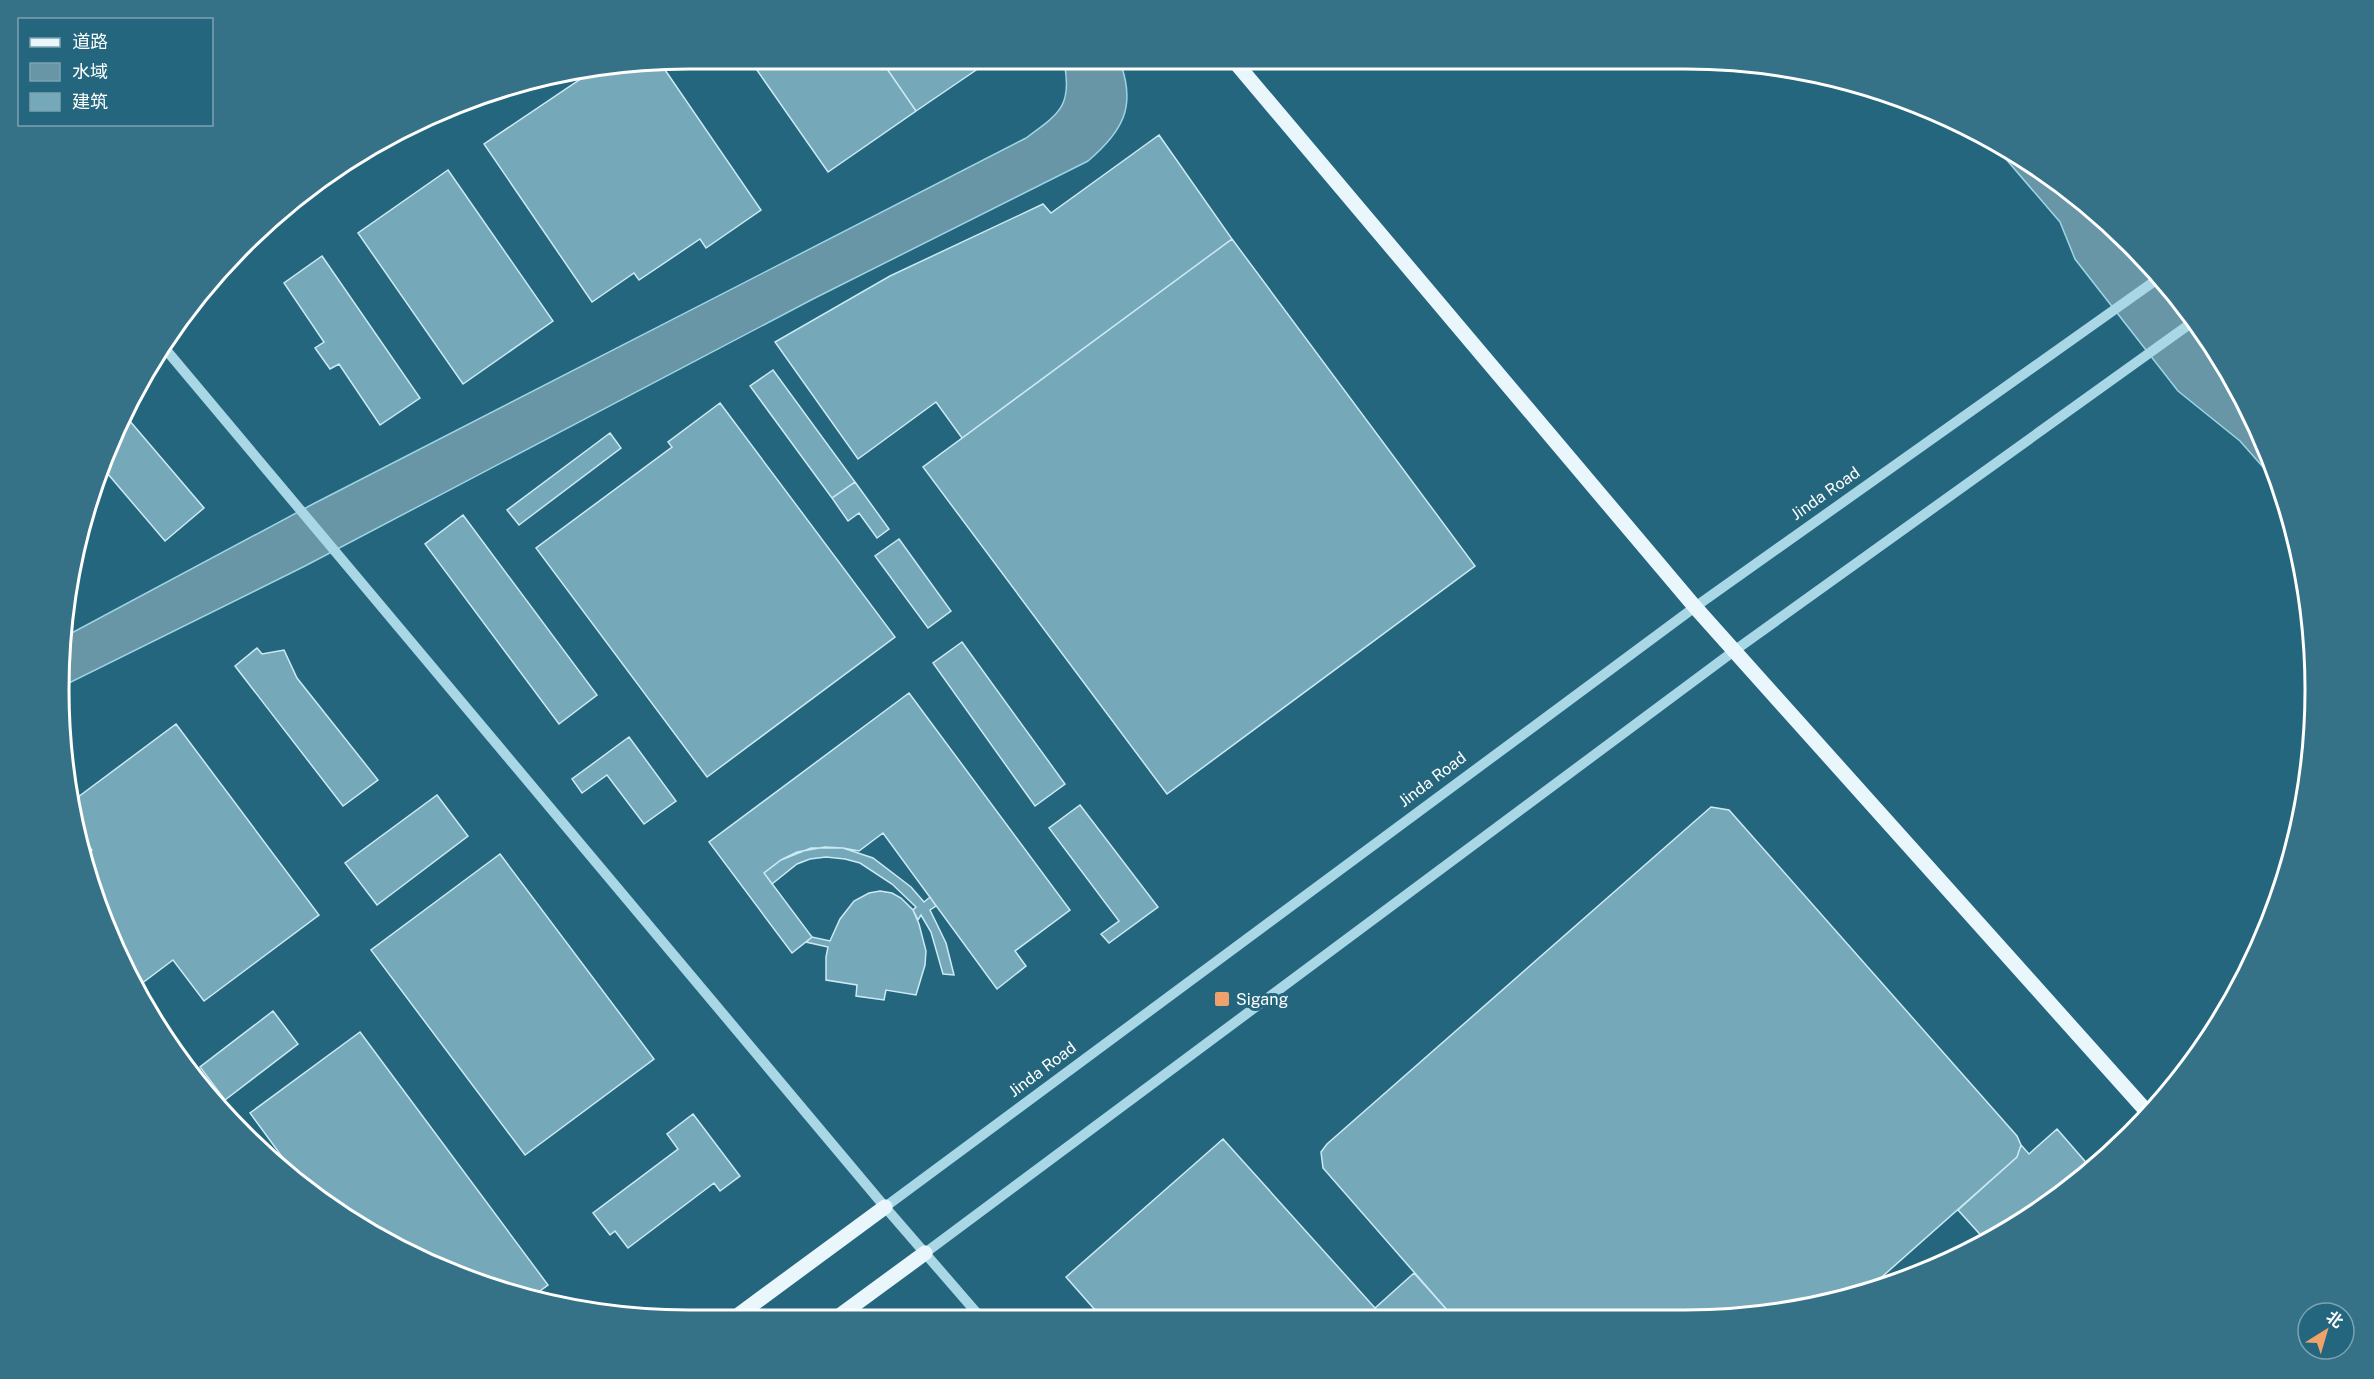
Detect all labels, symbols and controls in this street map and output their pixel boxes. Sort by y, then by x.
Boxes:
legend [18,18,213,126]
text: 道路 [72,31,108,52]
text: 水域 [72,61,108,82]
text: 建筑 [72,91,108,112]
street label: Jinda Road [1787,463,1863,524]
street label: Jinda Road [1395,748,1470,811]
marker: Sigang [1213,990,1231,1008]
place label: Sigang [1236,990,1288,1009]
street label: Jinda Road [1005,1038,1080,1101]
north arrow [2296,1301,2356,1361]
text: 北 [2323,1307,2347,1332]

